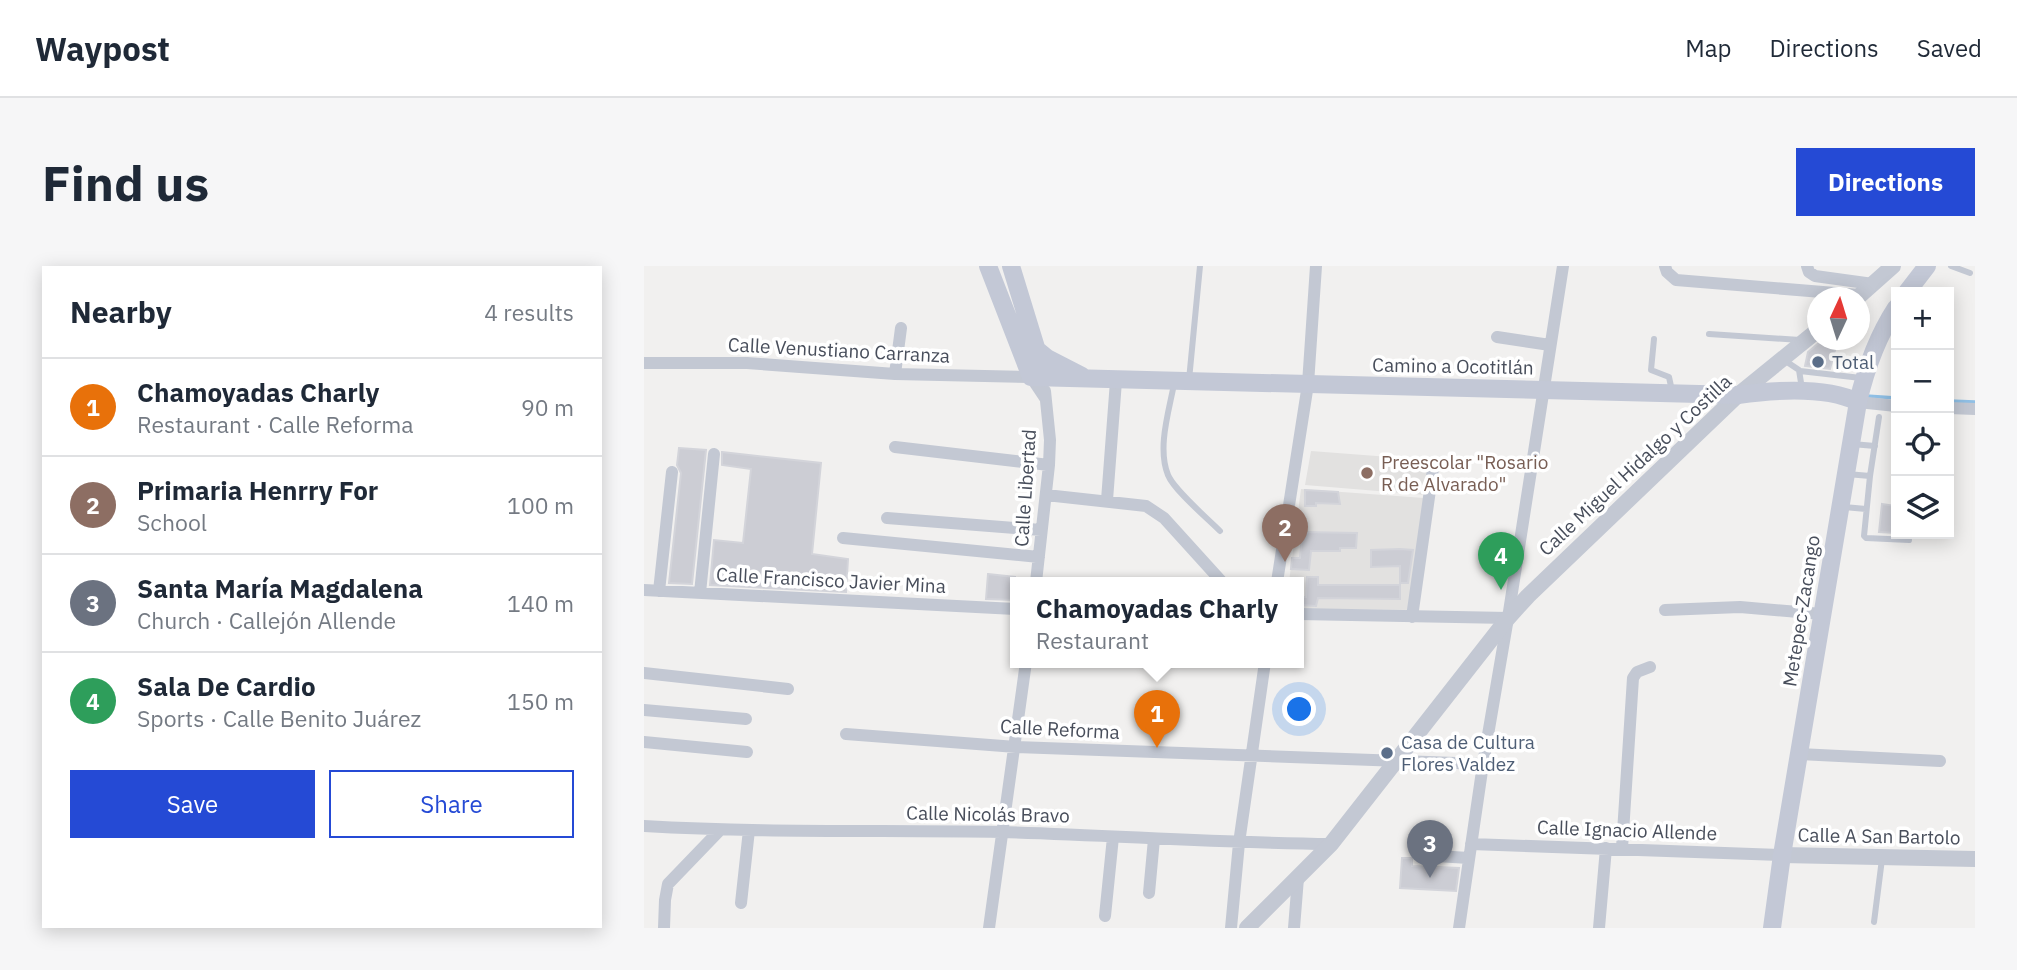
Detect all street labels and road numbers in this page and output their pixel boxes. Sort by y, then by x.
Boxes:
street label: Calle Venustiano Carranza [727,332,951,368]
street label: Camino a Ocotitlán [1372,353,1534,379]
street label: Calle Miguel Hidalgo y Costilla [1534,369,1736,561]
street label: Calle Libertad [1009,428,1041,548]
street label: Metepec-Zacango [1777,534,1825,688]
street label: Calle Francisco Javier Mina [715,562,947,598]
street label: Calle Reforma [1000,714,1120,744]
street label: Calle Nicolás Bravo [906,801,1070,827]
street label: Calle Ignacio Allende [1537,815,1717,845]
street label: Calle A San Bartolo [1797,823,1961,849]

